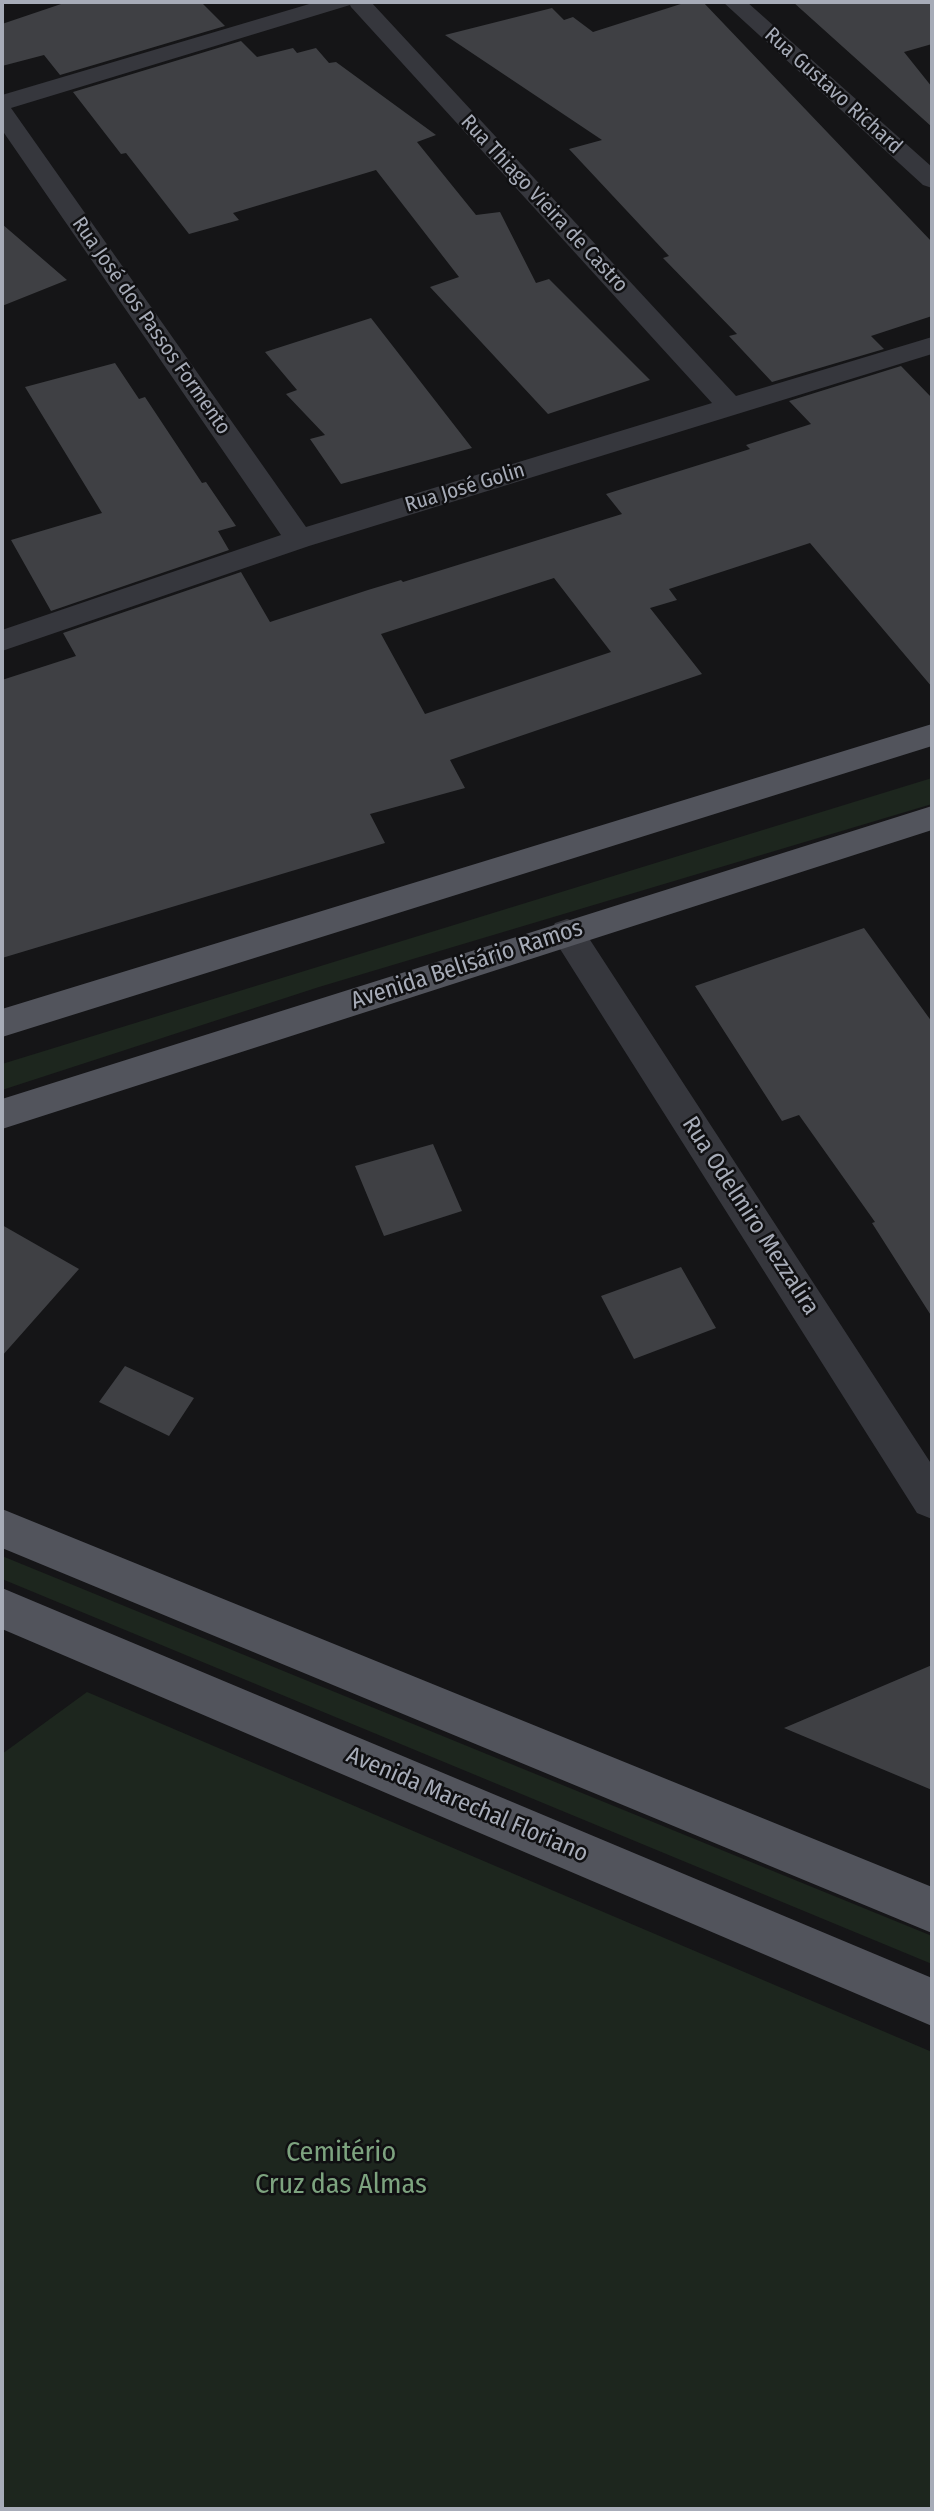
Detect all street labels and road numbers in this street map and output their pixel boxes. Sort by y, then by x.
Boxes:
street label: Rua Gustavo Richard [759,23,907,159]
street label: Rua Thiago Vieira de Castro [455,110,633,298]
street label: Rua José dos Passos Formento [66,212,236,440]
street label: Rua José Golin [402,458,528,518]
street label: Avenida Belisário Ramos [348,914,586,1016]
street label: Rua Odelmiro Mezzalira [675,1112,825,1320]
street label: Avenida Marechal Floriano [342,1741,592,1869]

